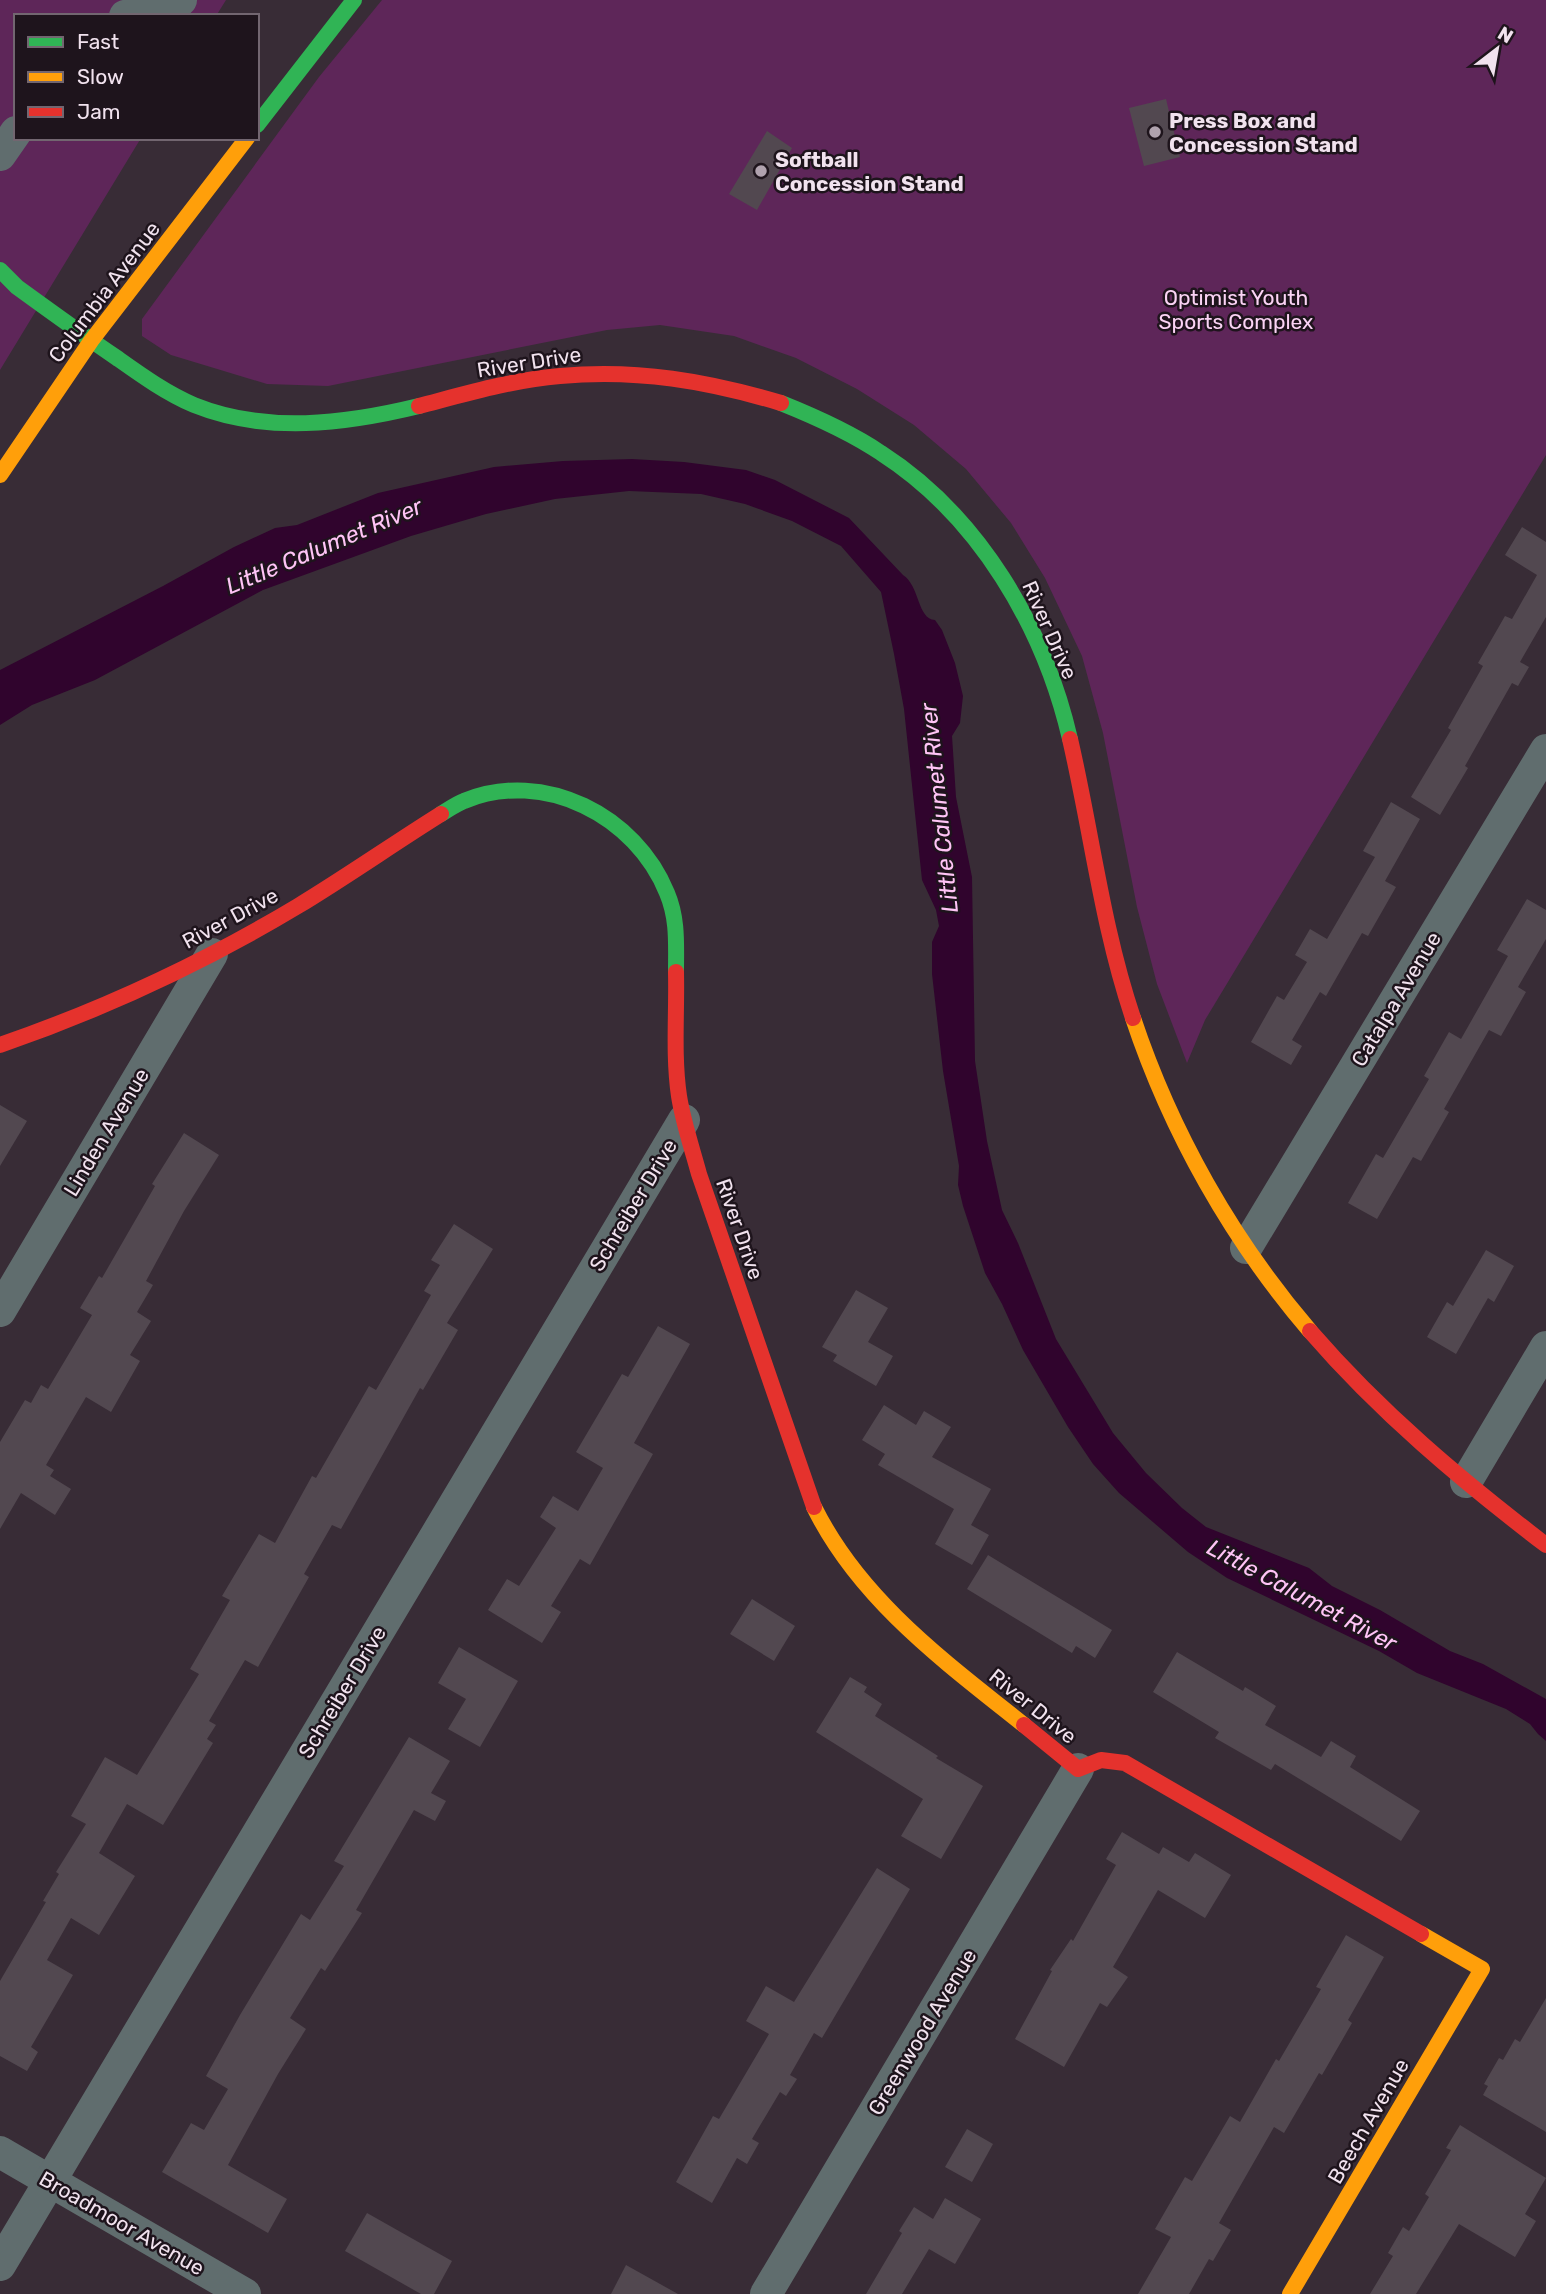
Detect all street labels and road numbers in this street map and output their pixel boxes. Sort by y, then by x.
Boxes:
street label: Columbia Avenue [43,217,165,367]
street label: River Drive [475,341,583,383]
street label: River Drive [1017,577,1083,683]
street label: River Drive [178,882,282,954]
street label: Catalpa Avenue [1346,927,1446,1071]
street label: Linden Avenue [58,1064,154,1200]
street label: Schreiber Drive [584,1134,682,1276]
street label: River Drive [711,1175,769,1283]
street label: Schreiber Drive [293,1621,391,1763]
street label: River Drive [984,1663,1082,1749]
street label: Greenwood Avenue [862,1944,982,2120]
street label: Beech Avenue [1322,2054,1414,2188]
street label: Broadmoor Avenue [35,2166,209,2280]

